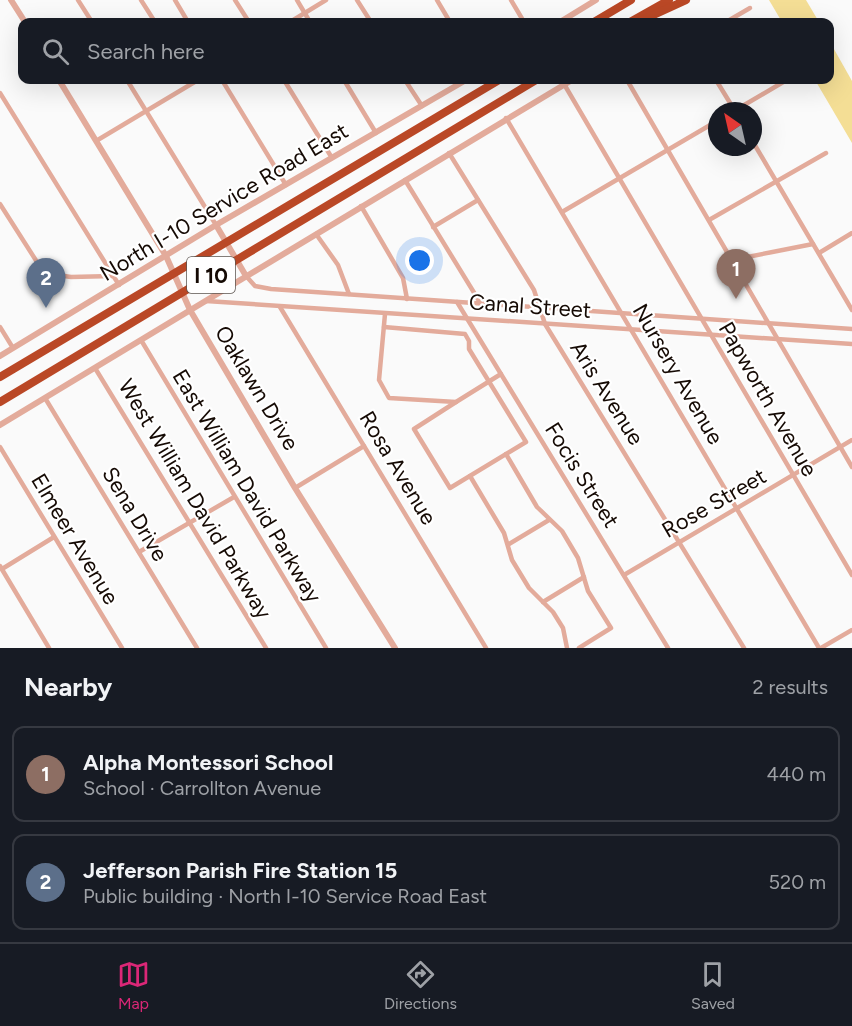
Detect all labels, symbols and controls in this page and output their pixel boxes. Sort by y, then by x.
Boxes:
search box [18,18,834,84]
icon: search [39,35,72,68]
text: Search here [87,38,205,65]
north arrow [708,102,762,156]
street label: North I-10 Service Road East [95,117,353,287]
your location [405,246,434,275]
pin: 1 [716,250,756,299]
road number: I 10 [187,257,235,293]
pin: 2 [26,258,66,308]
street label: Canal Street [468,288,592,324]
street label: Nursery Avenue [627,299,729,449]
street label: Papworth Avenue [713,317,823,481]
street label: Oaklawn Drive [209,321,305,455]
street label: Aris Avenue [564,336,650,450]
street label: East William David Parkway [167,365,328,608]
street label: West William David Parkway [113,374,278,624]
street label: Rosa Avenue [354,406,442,530]
street label: Focis Street [539,417,625,533]
street label: Sena Drive [96,462,174,566]
street label: Rose Street [657,462,771,544]
street label: Elmeer Avenue [25,469,125,609]
text: Nearby [24,671,112,703]
text: 2 results [752,675,828,699]
text: Alpha Montessori School [83,749,333,776]
text: 1 [41,762,50,786]
text: 440 m [766,762,826,786]
text: School · Carrollton Avenue [83,776,321,800]
text: Jefferson Parish Fire Station 15 [83,857,397,884]
text: 2 [40,870,51,894]
text: 520 m [769,870,826,894]
text: Public building · North I-10 Service Road East [83,884,487,908]
tab: Map [117,958,150,1013]
tab: Directions [384,958,457,1013]
tab: Saved [691,958,735,1013]

